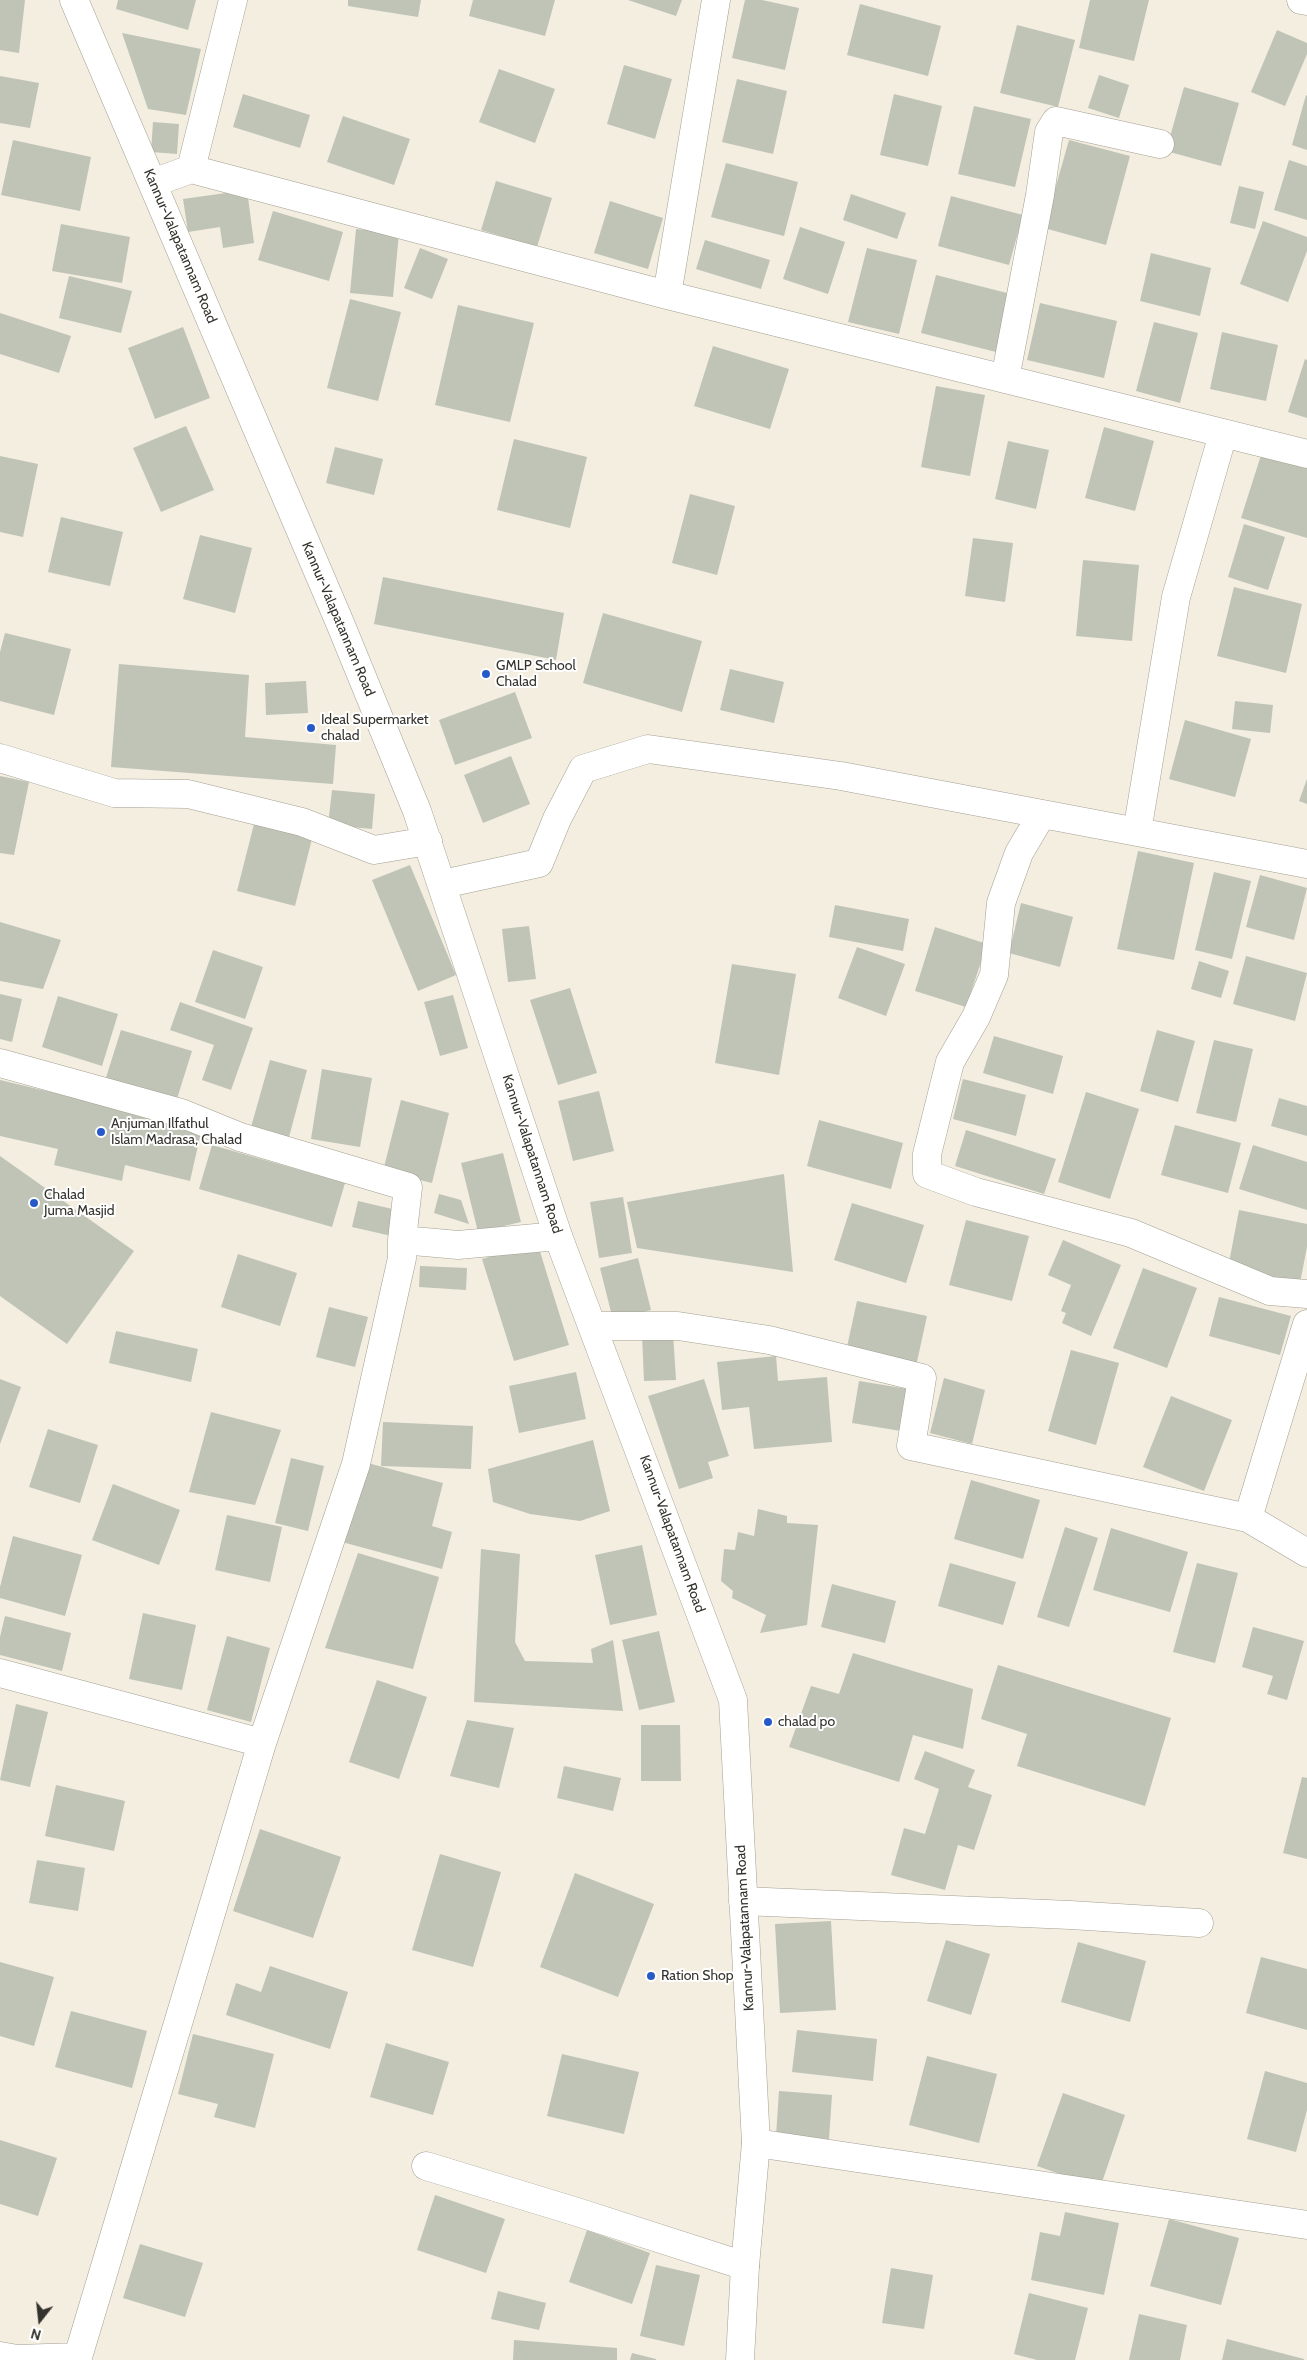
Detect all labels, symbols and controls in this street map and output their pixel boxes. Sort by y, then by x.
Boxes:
street label: Kannur-Valapatannam Road [140,166,220,326]
street label: Kannur-Valapatannam Road [298,539,378,699]
place label: GMLP School Chalad [496,658,576,690]
marker: GMLP School Chalad [480,668,492,680]
place label: Ideal Supermarket chalad [321,712,429,744]
marker: Ideal Supermarket chalad [305,722,317,734]
street label: Kannur-Valapatannam Road [498,1072,566,1236]
place label: Anjuman Ilfathul Islam Madrasa, Chalad [111,1116,242,1148]
marker: Anjuman Ilfathul Islam Madrasa, Chalad [95,1126,107,1138]
place label: Chalad Juma Masjid [44,1187,114,1220]
marker: Chalad Juma Masjid [28,1197,40,1209]
street label: Kannur-Valapatannam Road [636,1453,708,1615]
place label: chalad po [778,1714,835,1730]
marker: chalad po [762,1716,774,1728]
street label: Kannur-Valapatannam Road [732,1845,758,2011]
place label: Ration Shop [661,1968,733,1984]
marker: Ration Shop [645,1970,657,1982]
north arrow [15,2295,65,2345]
text: N [29,2324,43,2344]

